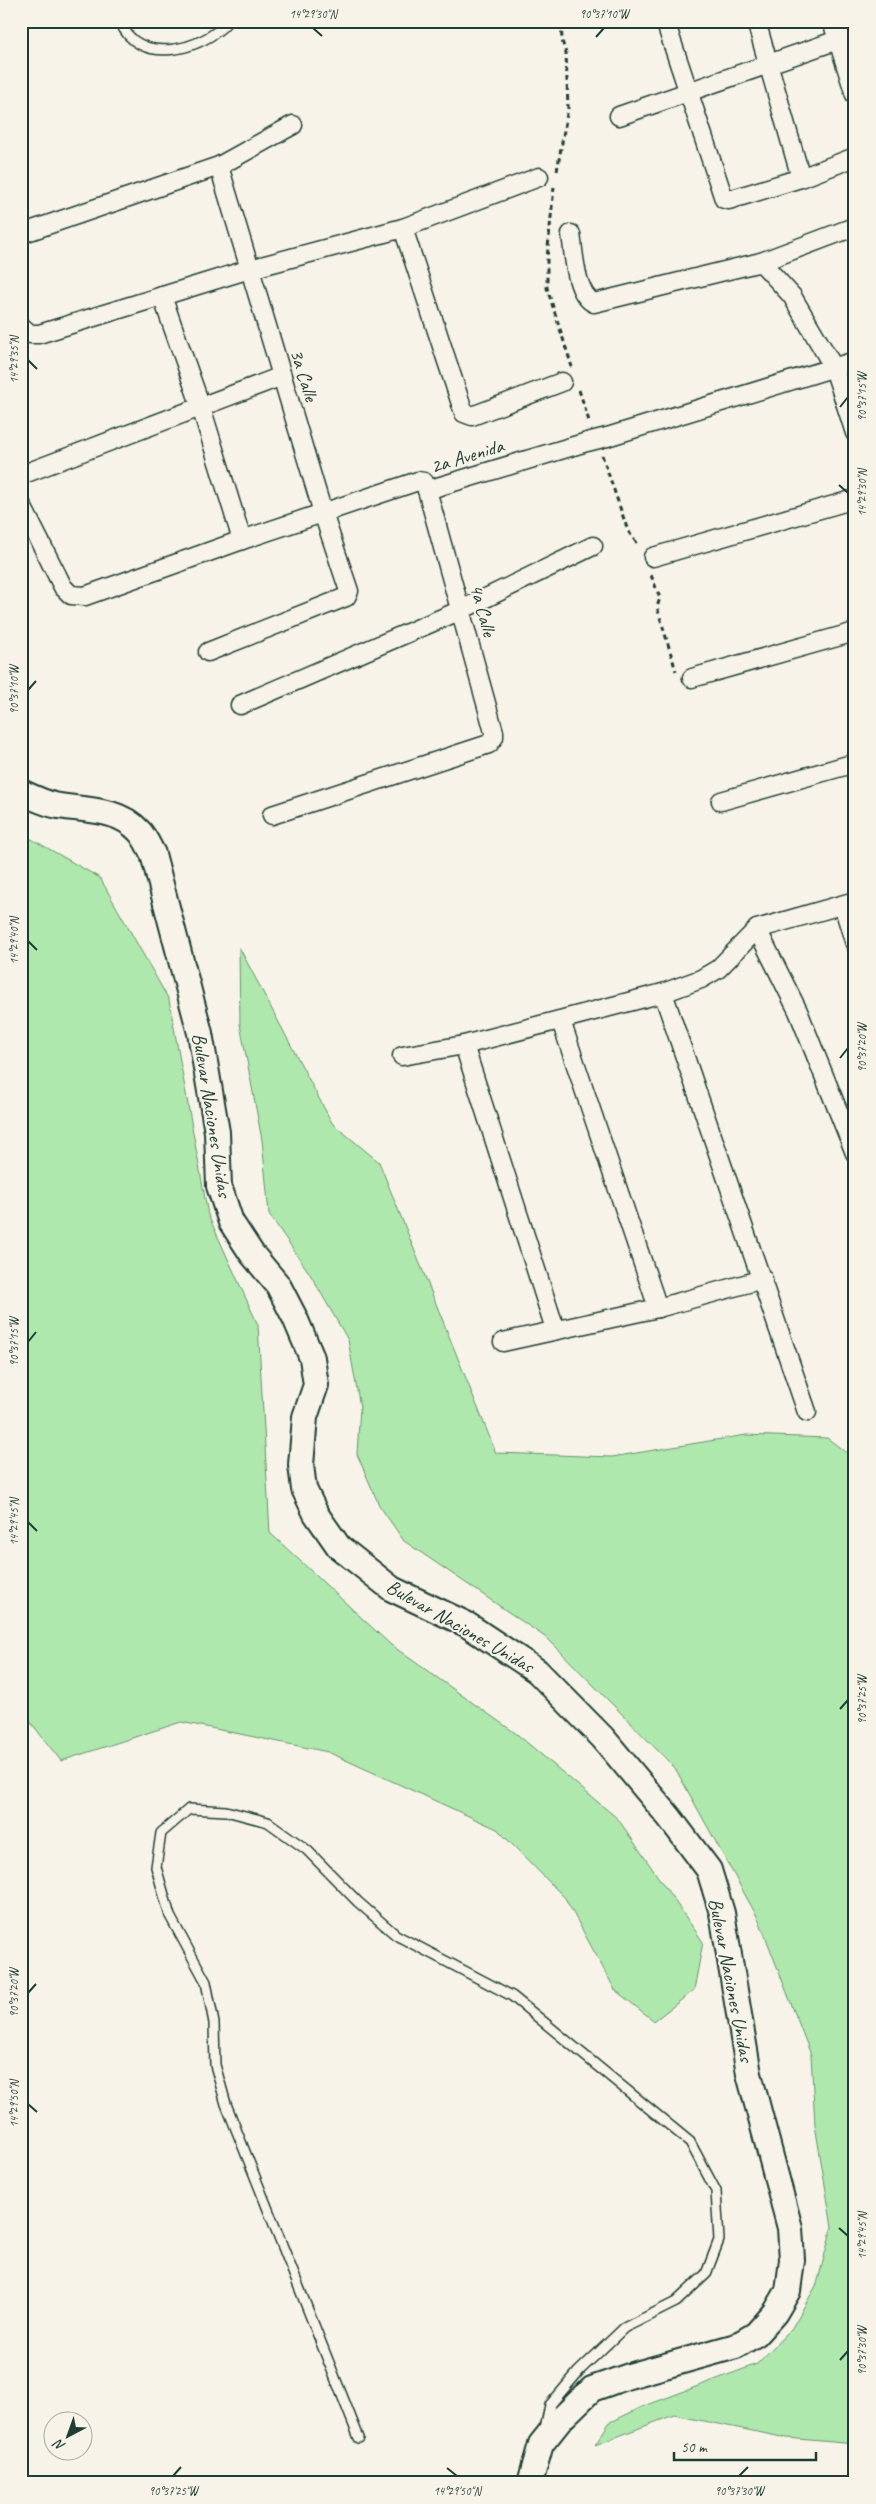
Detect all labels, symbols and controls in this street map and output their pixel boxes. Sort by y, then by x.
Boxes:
text: 14°29'30"N [289,6,338,22]
text: 90°37'10"W [580,6,631,22]
text: 14°29'35"N [6,335,22,384]
street label: 3a Calle [284,346,324,406]
text: 90°37'15"W [854,370,870,421]
street label: 2a Avenida [427,433,508,479]
text: 14°29'30"N [854,468,870,517]
street label: 4a Calle [464,581,502,640]
text: 90°37'10"W [6,663,22,714]
text: 14°29'40"N [6,916,22,965]
text: 90°37'20"W [854,1021,870,1072]
street label: Bulevar Naciones Unidas [187,1031,238,1201]
text: 90°37'15"W [6,1315,22,1366]
text: 14°29'45"N [6,1497,22,1546]
street label: Bulevar Naciones Unidas [382,1574,540,1679]
text: 90°37'25"W [854,1673,870,1724]
street label: Bulevar Naciones Unidas [703,1896,760,2066]
text: 90°37'20"W [6,1966,22,2017]
text: 14°29'50"N [6,2079,22,2128]
text: 14°29'45"N [854,2211,870,2260]
text: 90°37'30"W [854,2324,870,2375]
north arrow [42,2412,92,2462]
scale bar [674,2429,816,2461]
text: N [49,2435,69,2455]
text: 50 m [681,2438,708,2457]
text: 90°37'25"W [149,2483,200,2499]
text: 14°29'50"N [433,2483,482,2499]
text: 90°37'30"W [715,2483,766,2499]

